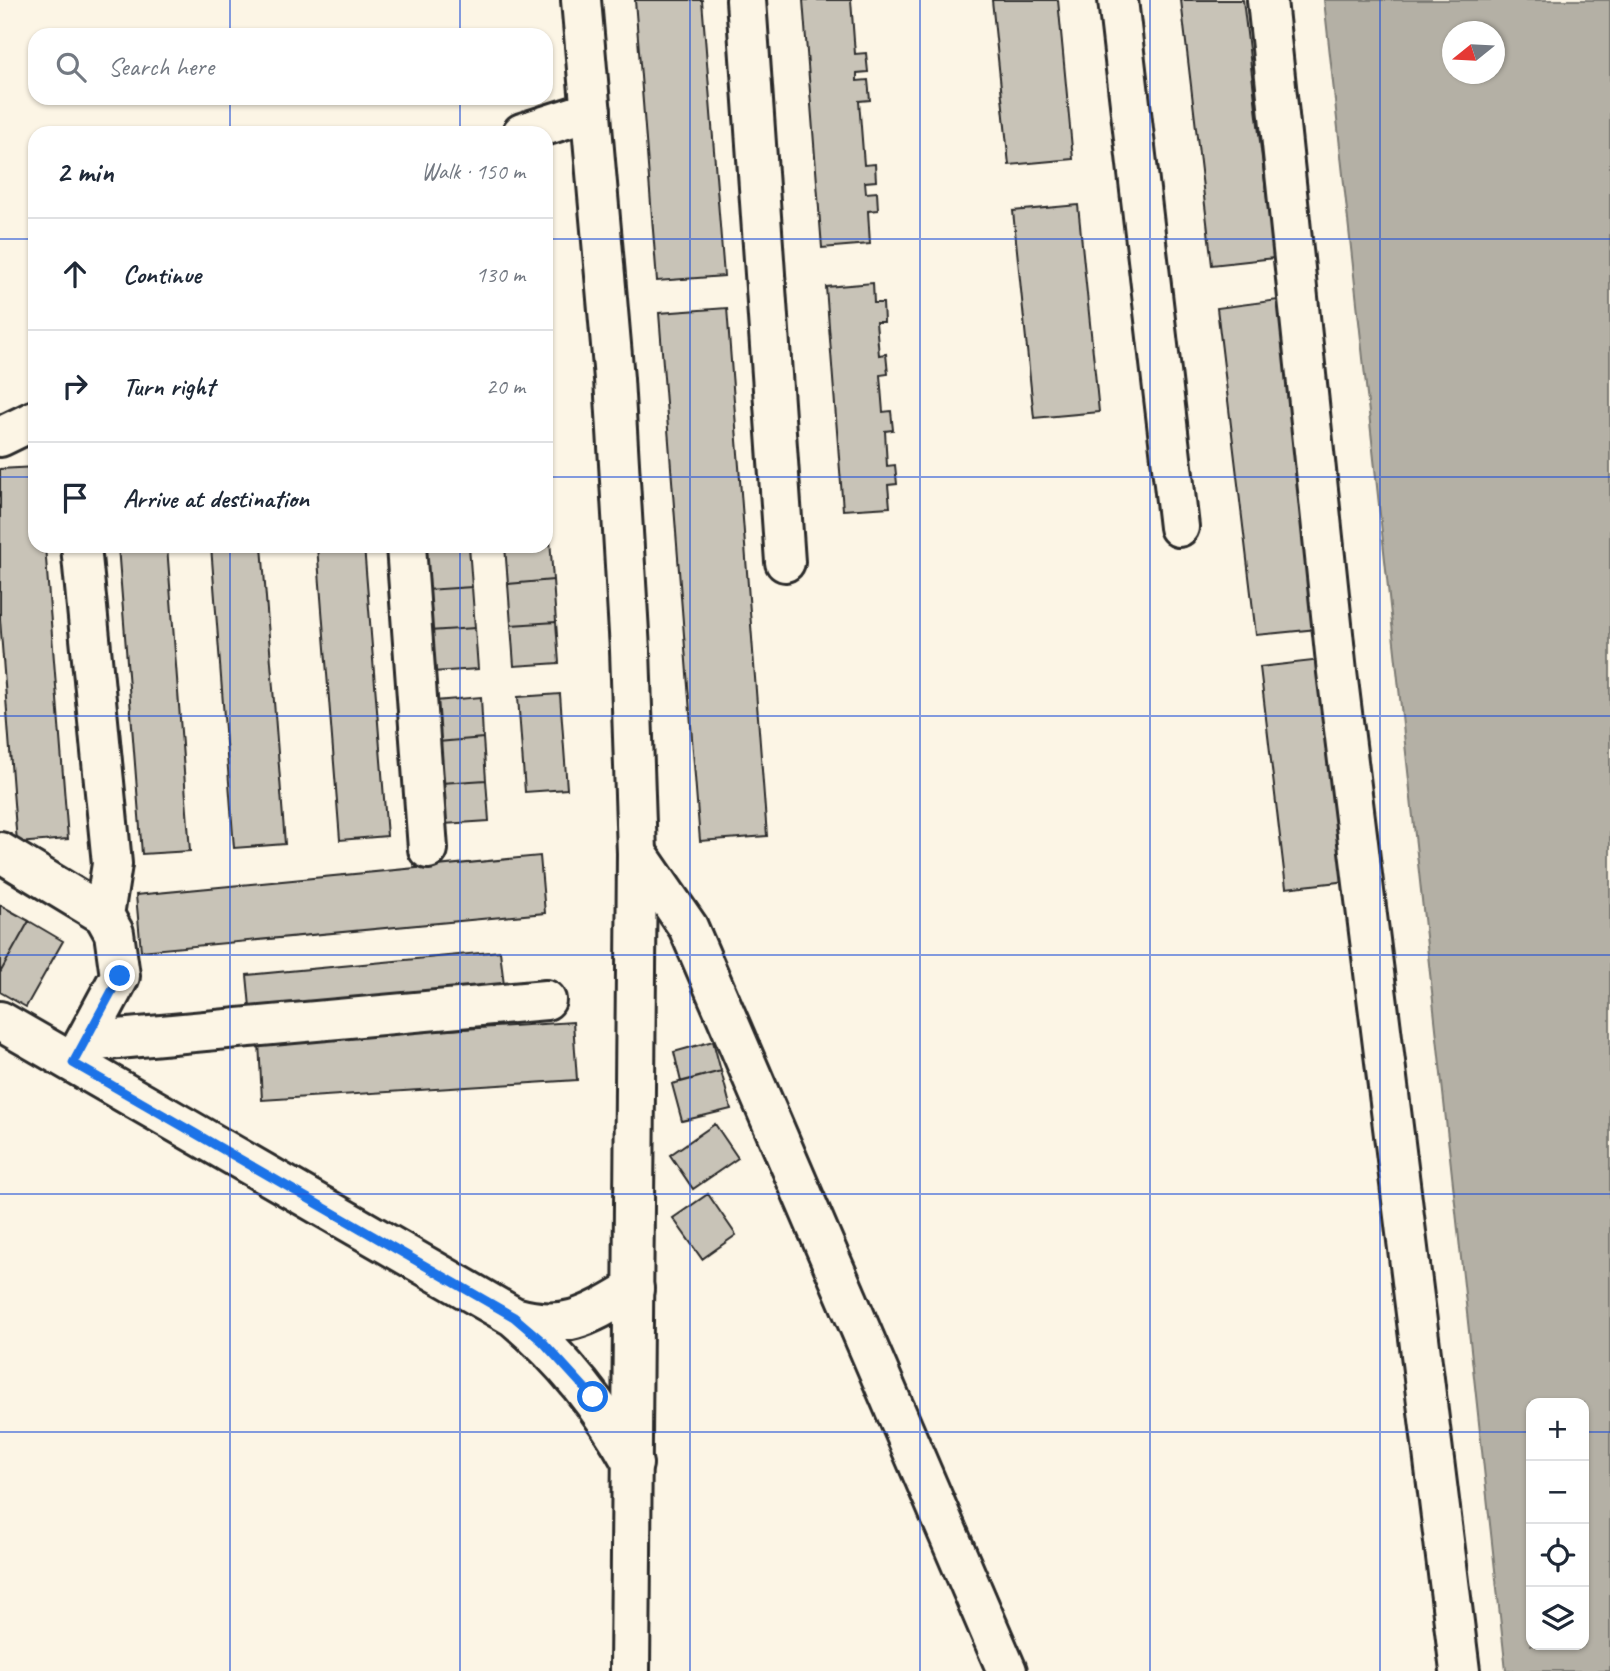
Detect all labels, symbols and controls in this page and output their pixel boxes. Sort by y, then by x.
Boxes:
north arrow [1442,21,1505,84]
search box [28,28,553,105]
icon: search [52,48,90,86]
text: Search here [108,50,214,83]
text: 2 min [56,153,113,191]
text: Walk · 150 m [421,157,525,186]
icon: ahead [56,255,94,293]
text: Continue [123,258,201,291]
text: 130 m [476,260,525,289]
icon: right [56,367,94,405]
text: Turn right [123,370,214,403]
text: 20 m [486,372,525,401]
icon: arrive [56,479,94,517]
text: Arrive at destination [123,482,309,515]
route end [104,960,135,991]
route start [577,1381,608,1412]
map controls [1526,1398,1589,1650]
button: + [1526,1398,1589,1461]
button: − [1526,1461,1589,1524]
button: locate [1526,1524,1589,1587]
button: layers [1526,1587,1589,1650]

